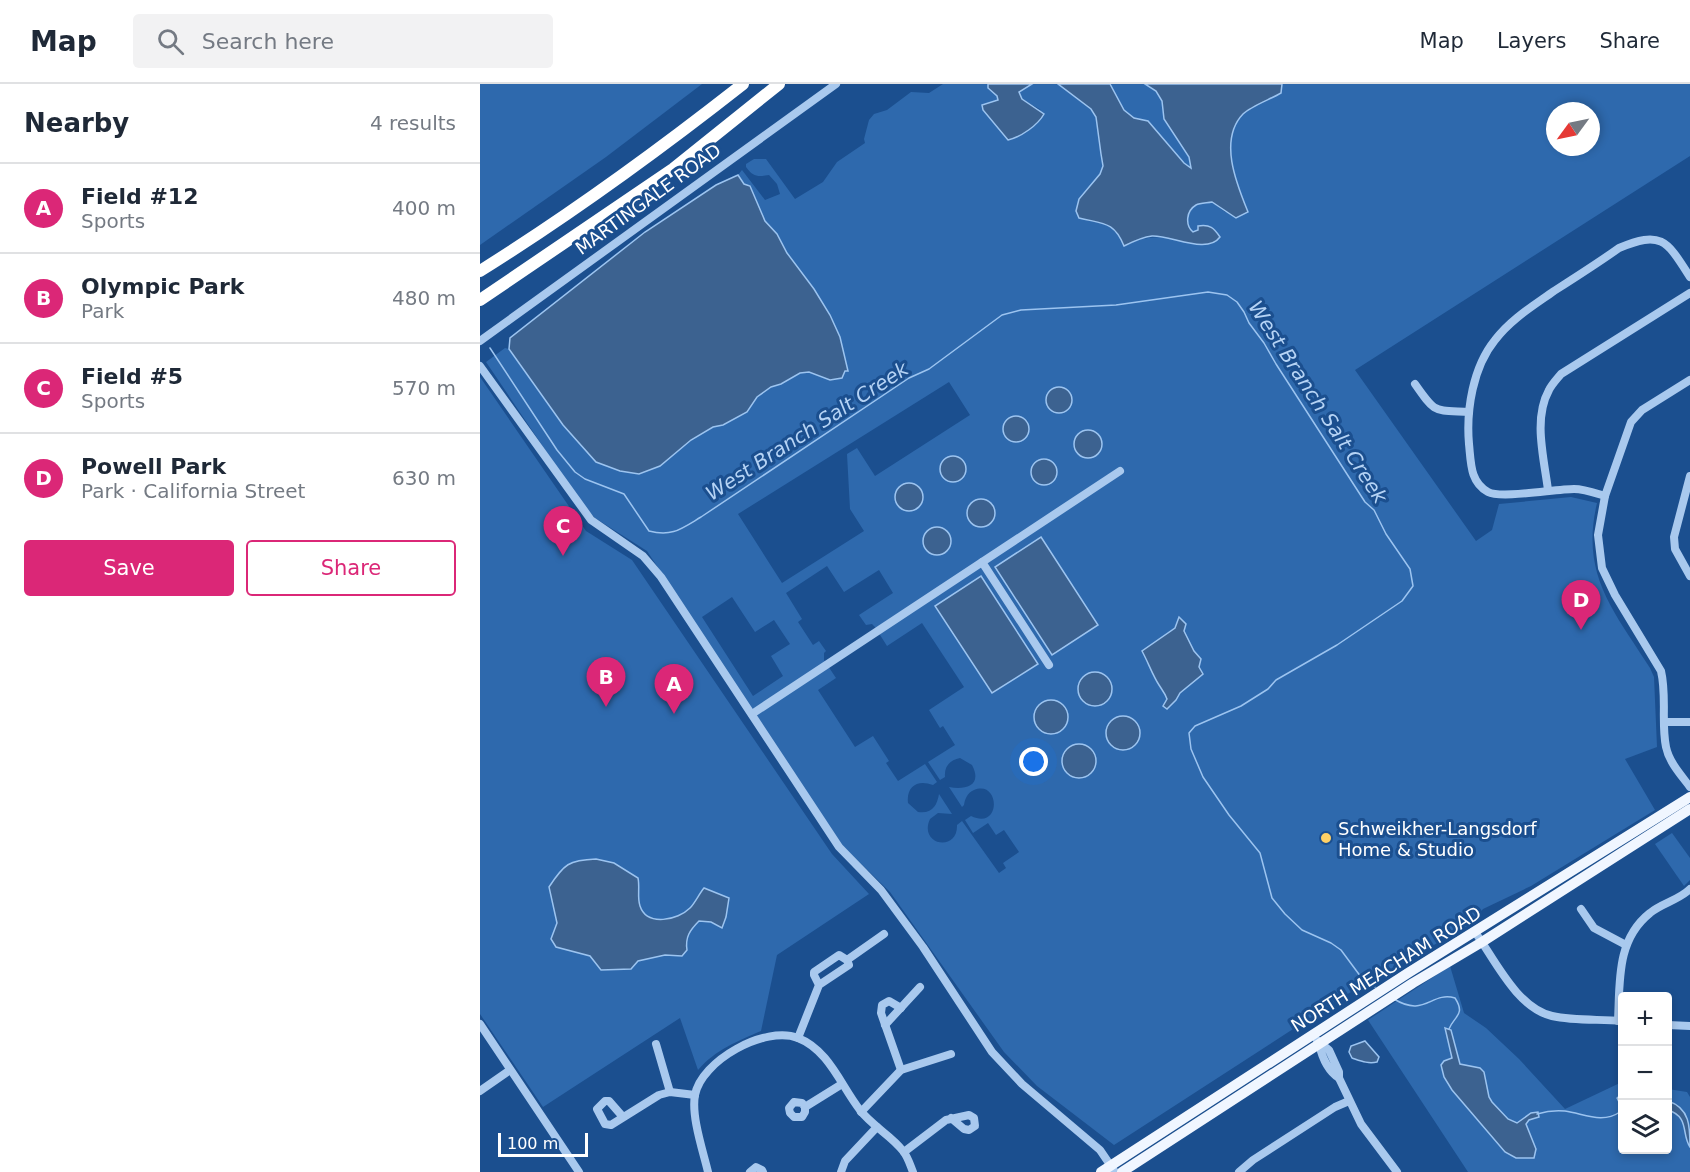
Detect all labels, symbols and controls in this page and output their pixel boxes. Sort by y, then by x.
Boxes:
search box [133,14,553,68]
text: Map [30,25,97,58]
icon: search [154,25,187,58]
text: Search here [202,29,334,54]
text: Map [1420,29,1464,53]
text: Layers [1497,29,1566,53]
text: Share [1599,29,1660,53]
north arrow [1546,102,1600,156]
text: Nearby [24,108,129,138]
text: 4 results [370,111,456,135]
street label: MARTINGALE ROAD [571,139,725,259]
text: Field #12 [81,184,199,209]
text: A [36,196,51,220]
text: 400 m [392,196,456,220]
text: Sports [81,209,145,233]
text: Olympic Park [81,274,244,299]
text: B [36,286,51,310]
text: 480 m [392,286,456,310]
water label: West Branch Salt Creek [1243,296,1393,509]
text: Park [81,299,124,323]
water label: West Branch Salt Creek [701,356,914,506]
text: Field #5 [81,364,183,389]
text: C [36,376,51,400]
text: 570 m [392,376,456,400]
text: Sports [81,389,145,413]
text: Powell Park [81,454,226,479]
text: D [35,466,52,490]
text: 630 m [392,466,456,490]
text: Park · California Street [81,479,305,503]
pin: C [544,506,583,556]
button: Save [24,540,234,596]
button: Share [246,540,456,596]
pin: D [1562,580,1600,630]
pin: B [586,658,626,707]
pin: A [654,664,694,714]
your location [1019,747,1048,776]
place label: Schweikher-Langsdorf Home & Studio [1338,818,1537,860]
marker: Schweikher-Langsdorf Home & Studio [1319,831,1333,845]
street label: NORTH MEACHAM ROAD [1287,902,1485,1036]
map controls [1618,992,1672,1154]
button: + [1618,992,1672,1046]
button: − [1618,1046,1672,1100]
button: layers [1618,1100,1672,1154]
scale bar [498,1130,588,1158]
text: 100 m [507,1134,558,1153]

